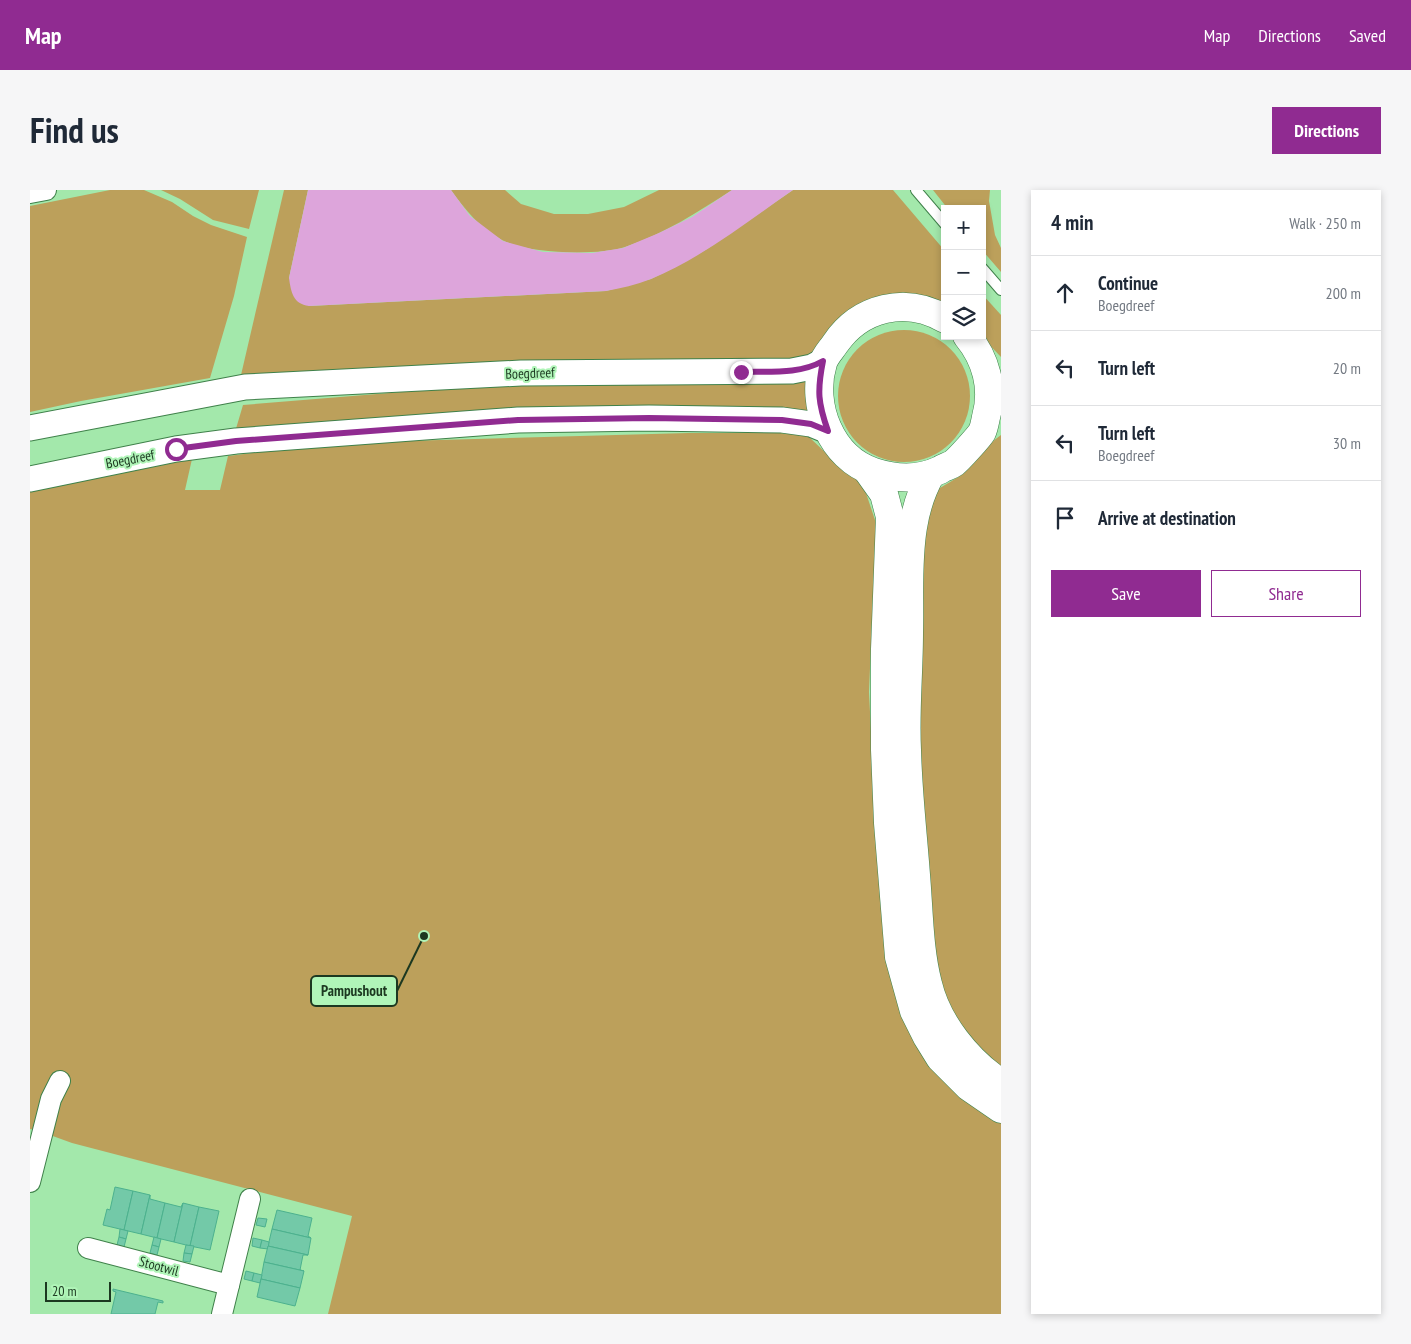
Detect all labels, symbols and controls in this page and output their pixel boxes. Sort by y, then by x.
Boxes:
text: Map [25,20,62,51]
text: Map [1204,24,1230,47]
text: Directions [1258,24,1321,47]
text: Saved [1349,24,1386,47]
text: Find us [30,107,119,153]
button: Directions [1272,107,1381,154]
map controls [941,205,986,340]
button: + [941,205,986,250]
text: 4 min [1051,209,1093,236]
text: Walk · 250 m [1289,213,1361,233]
button: − [941,250,986,295]
text: Continue [1098,271,1158,295]
icon: ahead [1051,279,1079,307]
text: 200 m [1326,283,1361,303]
button: layers [941,295,986,340]
text: Boegdreef [1098,295,1154,315]
icon: left [1051,354,1079,382]
text: Turn left [1098,356,1155,380]
text: 20 m [1333,358,1361,378]
route end [730,361,753,384]
street label: Boegdreef [505,363,555,383]
text: Turn left [1098,421,1155,445]
icon: left [1051,429,1079,457]
text: 30 m [1333,433,1361,453]
route start [165,438,188,461]
street label: Boegdreef [104,445,156,473]
text: Boegdreef [1098,445,1154,465]
icon: arrive [1051,504,1079,532]
text: Arrive at destination [1098,506,1236,530]
button: Save [1051,570,1201,617]
button: Share [1211,570,1361,617]
callout: Pampushout [311,976,397,1006]
text: Pampushout [321,981,388,1000]
street label: Stootwil [137,1252,181,1280]
scale bar [45,1279,111,1302]
text: 20 m [52,1282,77,1300]

